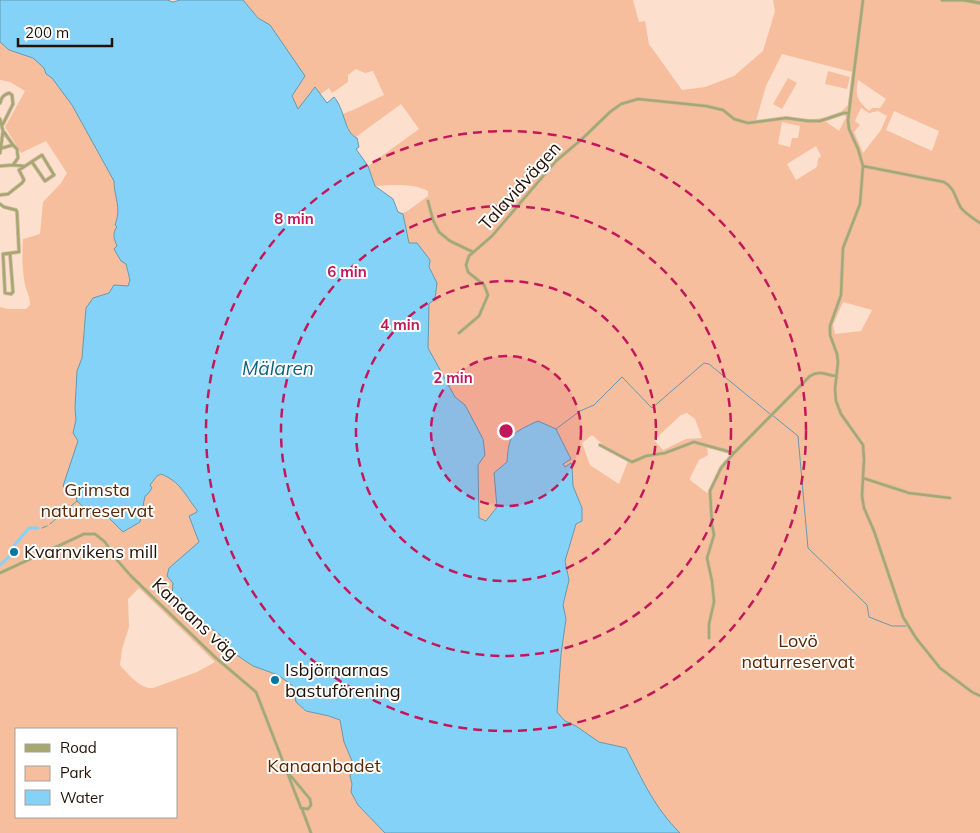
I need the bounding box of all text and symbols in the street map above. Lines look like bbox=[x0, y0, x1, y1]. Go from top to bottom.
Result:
scale bar bbox=[18, 15, 111, 47]
text: 200 m bbox=[25, 23, 69, 42]
street label: Talavidvägen bbox=[474, 137, 565, 235]
text: 8 min bbox=[274, 209, 314, 228]
text: 6 min bbox=[327, 262, 367, 281]
text: 4 min bbox=[380, 315, 420, 334]
water label: Mälaren bbox=[242, 356, 314, 380]
text: 2 min bbox=[433, 368, 473, 387]
centre of rings bbox=[497, 422, 515, 440]
park label: Grimsta naturreservat bbox=[40, 478, 154, 522]
place label: Kvarnvikens mill bbox=[24, 540, 158, 563]
marker: Kvarnvikens mill bbox=[8, 546, 20, 558]
street label: Kanaans väg bbox=[147, 573, 243, 664]
park label: Lovö naturreservat bbox=[741, 629, 855, 673]
place label: Isbjörnarnas bastuförening bbox=[285, 658, 401, 702]
marker: Isbjörnarnas bastuförening bbox=[269, 674, 281, 686]
legend bbox=[15, 728, 178, 818]
text: Road bbox=[60, 738, 97, 757]
park label: Kanaanbadet bbox=[267, 754, 381, 777]
text: Park bbox=[60, 763, 92, 782]
text: Water bbox=[60, 788, 104, 807]

